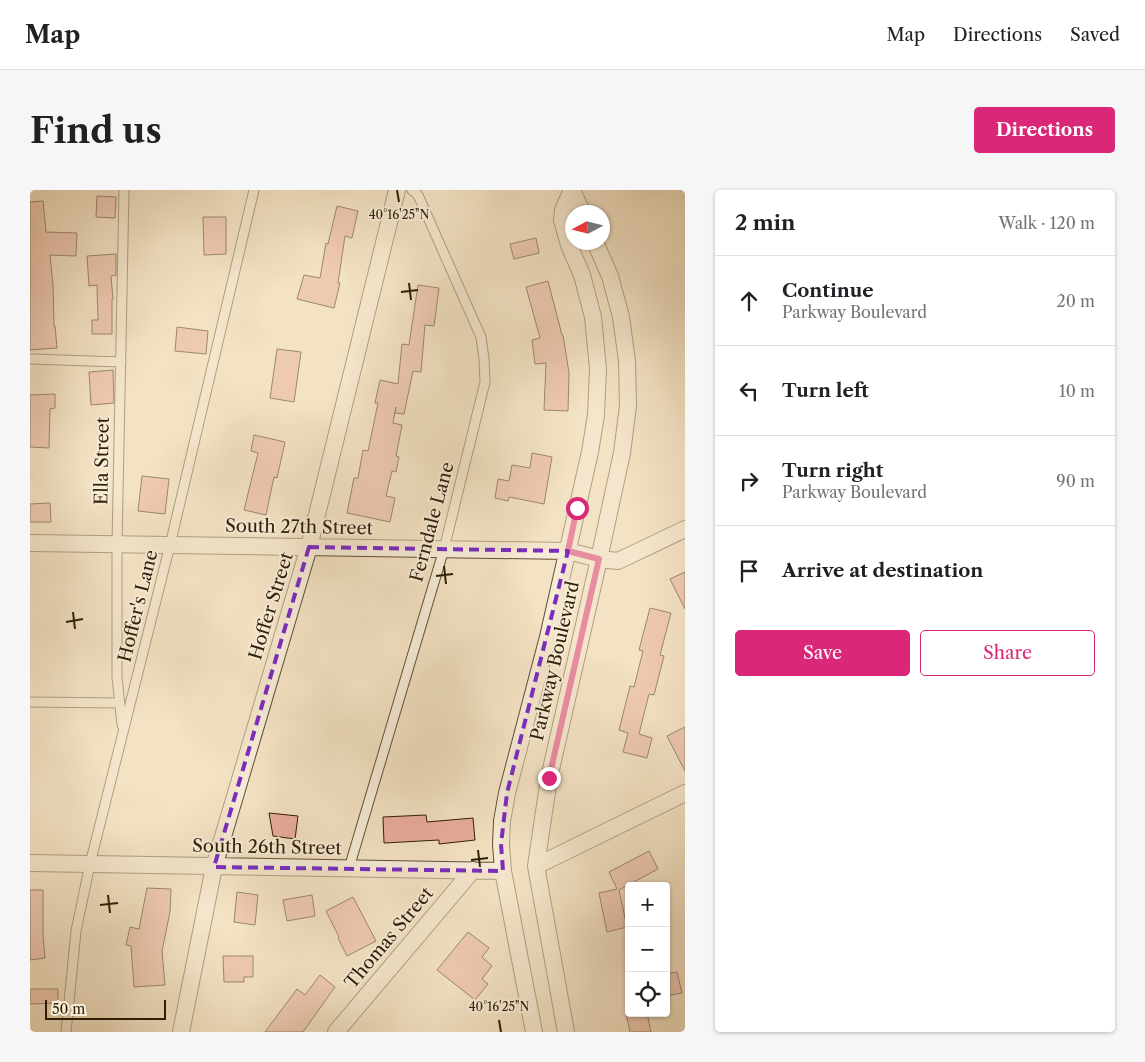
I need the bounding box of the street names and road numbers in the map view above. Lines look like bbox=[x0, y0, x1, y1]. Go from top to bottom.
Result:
street label: Ella Street bbox=[90, 416, 114, 505]
street label: Ferndale Lane bbox=[405, 460, 459, 584]
street label: South 27th Street bbox=[225, 515, 374, 539]
street label: Hoffer's Lane bbox=[113, 548, 163, 664]
street label: Hoffer Street bbox=[244, 549, 298, 662]
street label: Parkway Boulevard bbox=[526, 579, 584, 743]
street label: South 26th Street bbox=[192, 835, 343, 859]
street label: Thomas Street bbox=[340, 882, 438, 993]

